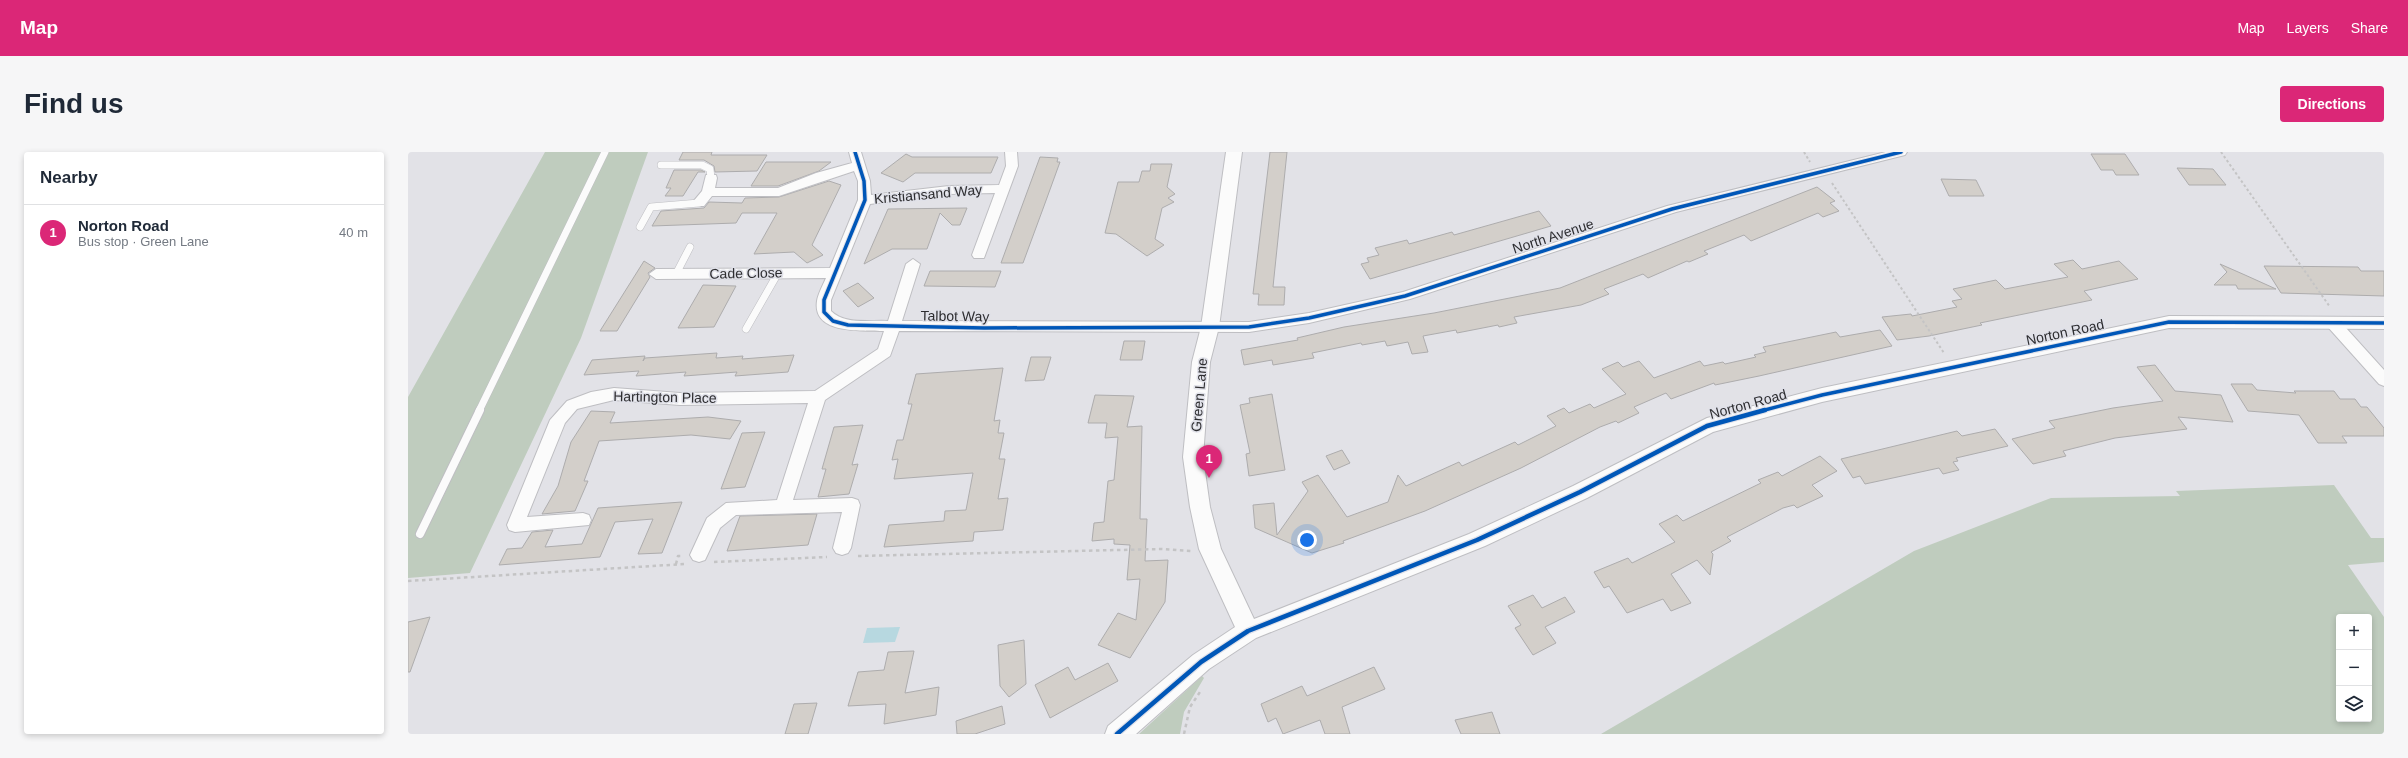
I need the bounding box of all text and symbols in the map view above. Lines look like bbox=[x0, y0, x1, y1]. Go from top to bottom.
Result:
text: Map bbox=[20, 17, 58, 38]
text: Map bbox=[2237, 20, 2265, 36]
text: Layers bbox=[2287, 20, 2329, 36]
text: Share bbox=[2351, 20, 2388, 36]
button: Directions bbox=[2280, 86, 2384, 122]
text: Find us bbox=[24, 88, 124, 119]
text: Nearby bbox=[40, 168, 98, 187]
street label: Kristiansand Way bbox=[873, 181, 983, 207]
street label: North Avenue bbox=[1510, 215, 1596, 257]
text: Norton Road bbox=[78, 217, 169, 234]
text: 1 bbox=[49, 225, 57, 240]
text: 40 m bbox=[339, 225, 368, 240]
text: Bus stop · Green Lane bbox=[78, 234, 209, 249]
street label: Cade Close bbox=[709, 264, 783, 282]
street label: Talbot Way bbox=[920, 307, 990, 325]
street label: Norton Road bbox=[2025, 316, 2105, 348]
street label: Green Lane bbox=[1188, 357, 1210, 433]
street label: Norton Road bbox=[1708, 386, 1788, 422]
street label: Hartington Place bbox=[613, 388, 717, 406]
pin: 1 bbox=[1196, 445, 1222, 478]
your location bbox=[1297, 530, 1317, 550]
map controls bbox=[2336, 614, 2372, 722]
button: + bbox=[2336, 614, 2372, 650]
button: − bbox=[2336, 650, 2372, 686]
button: layers bbox=[2336, 686, 2372, 722]

